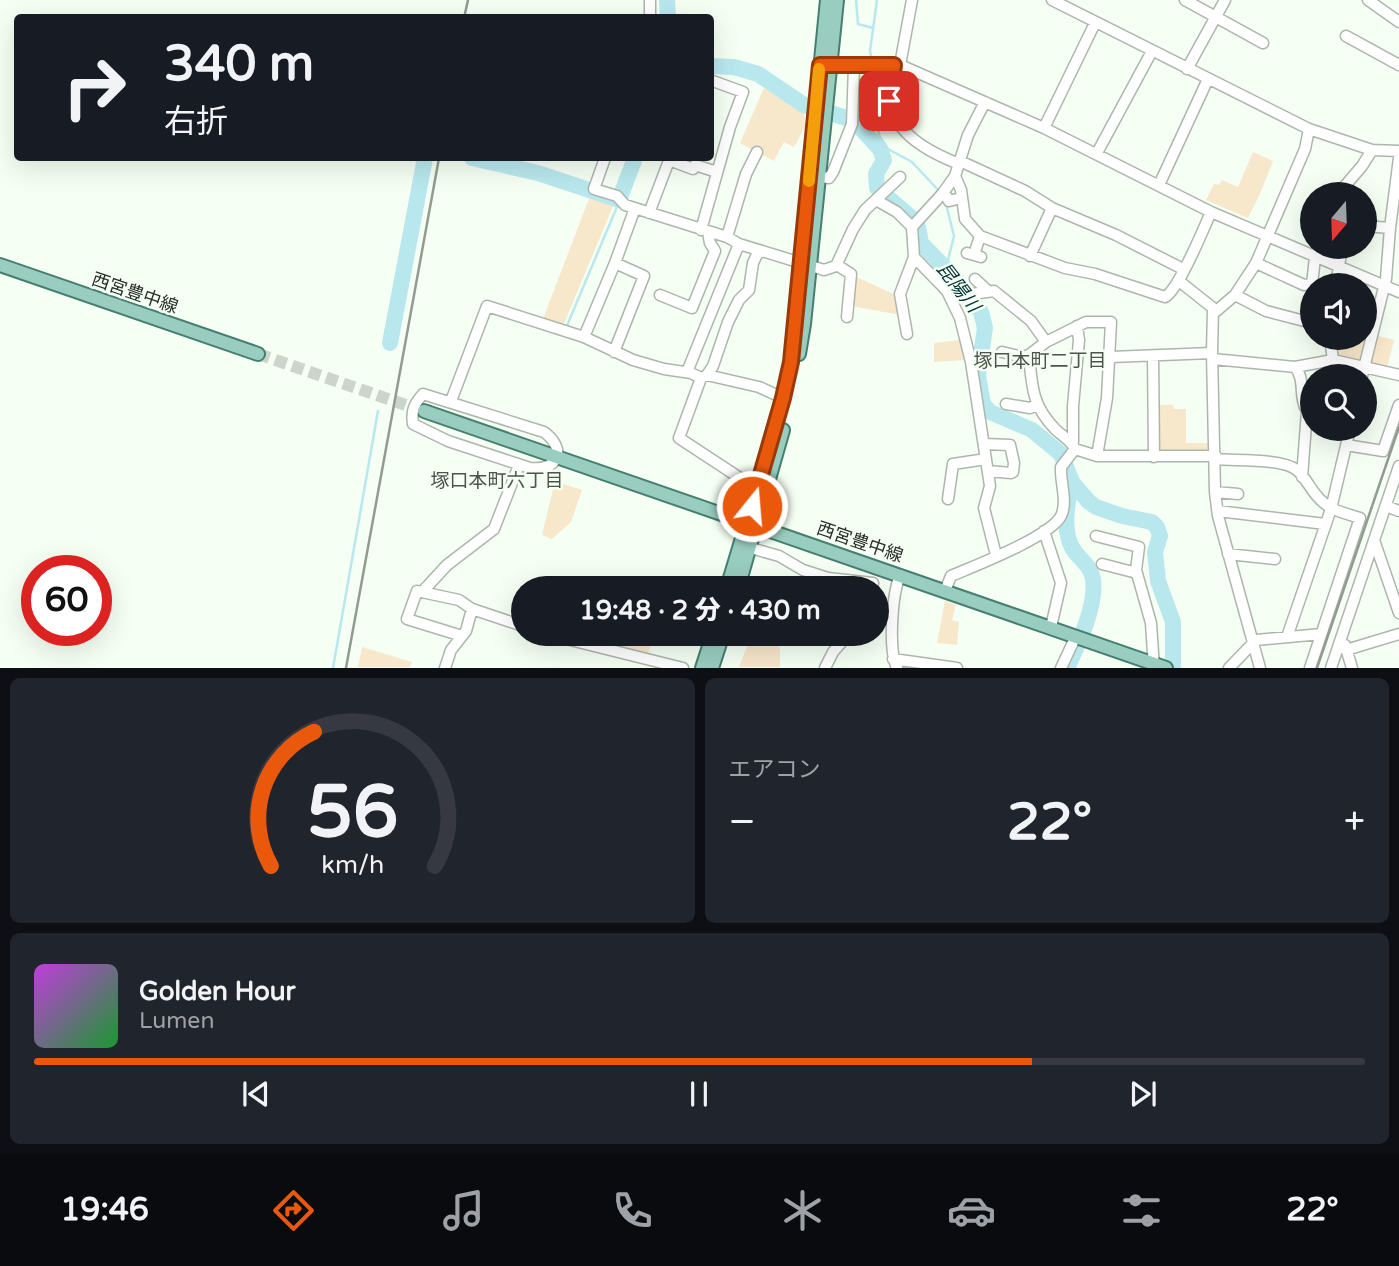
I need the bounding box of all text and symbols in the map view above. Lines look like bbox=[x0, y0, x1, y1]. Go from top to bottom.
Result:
text: 340 m bbox=[164, 35, 314, 94]
icon: right bbox=[49, 42, 140, 133]
pin bbox=[859, 71, 919, 131]
icon: arrive bbox=[870, 82, 908, 120]
text: 右折 bbox=[164, 103, 228, 141]
north arrow bbox=[1300, 182, 1377, 259]
map controls bbox=[1300, 182, 1377, 441]
water label: 昆陽川 bbox=[932, 258, 986, 318]
street label: 西宮豊中線 bbox=[89, 268, 181, 318]
button: sound bbox=[1300, 273, 1377, 350]
district label: 塚口本町二丁目 bbox=[973, 350, 1107, 372]
button: search bbox=[1300, 364, 1377, 441]
position arrow bbox=[715, 469, 789, 543]
district label: 塚口本町六丁目 bbox=[430, 470, 564, 492]
street label: 西宮豊中線 bbox=[814, 517, 906, 567]
speed limit sign: 60 bbox=[21, 555, 112, 646]
text: 19:48 · 2 分 · 430 m bbox=[579, 595, 821, 626]
text: エアコン bbox=[729, 756, 821, 784]
text: 56 bbox=[307, 770, 398, 858]
text: 22° bbox=[1007, 791, 1092, 854]
text: − bbox=[729, 799, 756, 845]
text: + bbox=[1344, 799, 1365, 845]
text: km/h bbox=[321, 850, 384, 880]
text: Golden Hour bbox=[139, 976, 296, 1007]
text: Lumen bbox=[139, 1007, 214, 1035]
icon: previous bbox=[237, 1075, 275, 1113]
icon: pause bbox=[680, 1075, 718, 1113]
icon: next bbox=[1124, 1075, 1162, 1113]
icon: directions bbox=[269, 1186, 318, 1235]
icon: music bbox=[439, 1186, 488, 1235]
icon: phone bbox=[608, 1186, 657, 1235]
icon: climate bbox=[778, 1186, 827, 1235]
icon: car bbox=[947, 1186, 996, 1235]
icon: filters bbox=[1117, 1186, 1166, 1235]
text: 19:46 bbox=[60, 1191, 149, 1229]
text: 22° bbox=[1286, 1191, 1339, 1229]

